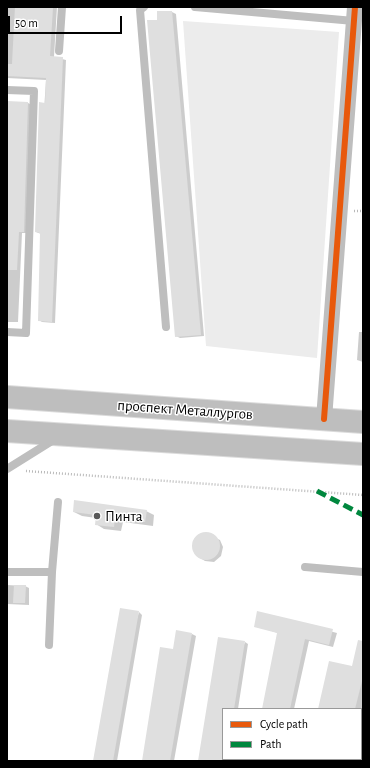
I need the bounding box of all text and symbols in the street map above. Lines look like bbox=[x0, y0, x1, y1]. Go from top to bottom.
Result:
scale bar bbox=[10, 8, 124, 34]
text: 50 m bbox=[15, 17, 38, 29]
street label: проспект Металлургов bbox=[117, 396, 253, 424]
place label: Пинта bbox=[105, 507, 143, 525]
marker: Пинта bbox=[92, 511, 102, 521]
legend bbox=[222, 708, 362, 760]
text: Cycle path bbox=[260, 718, 308, 730]
text: Path bbox=[260, 738, 282, 750]

